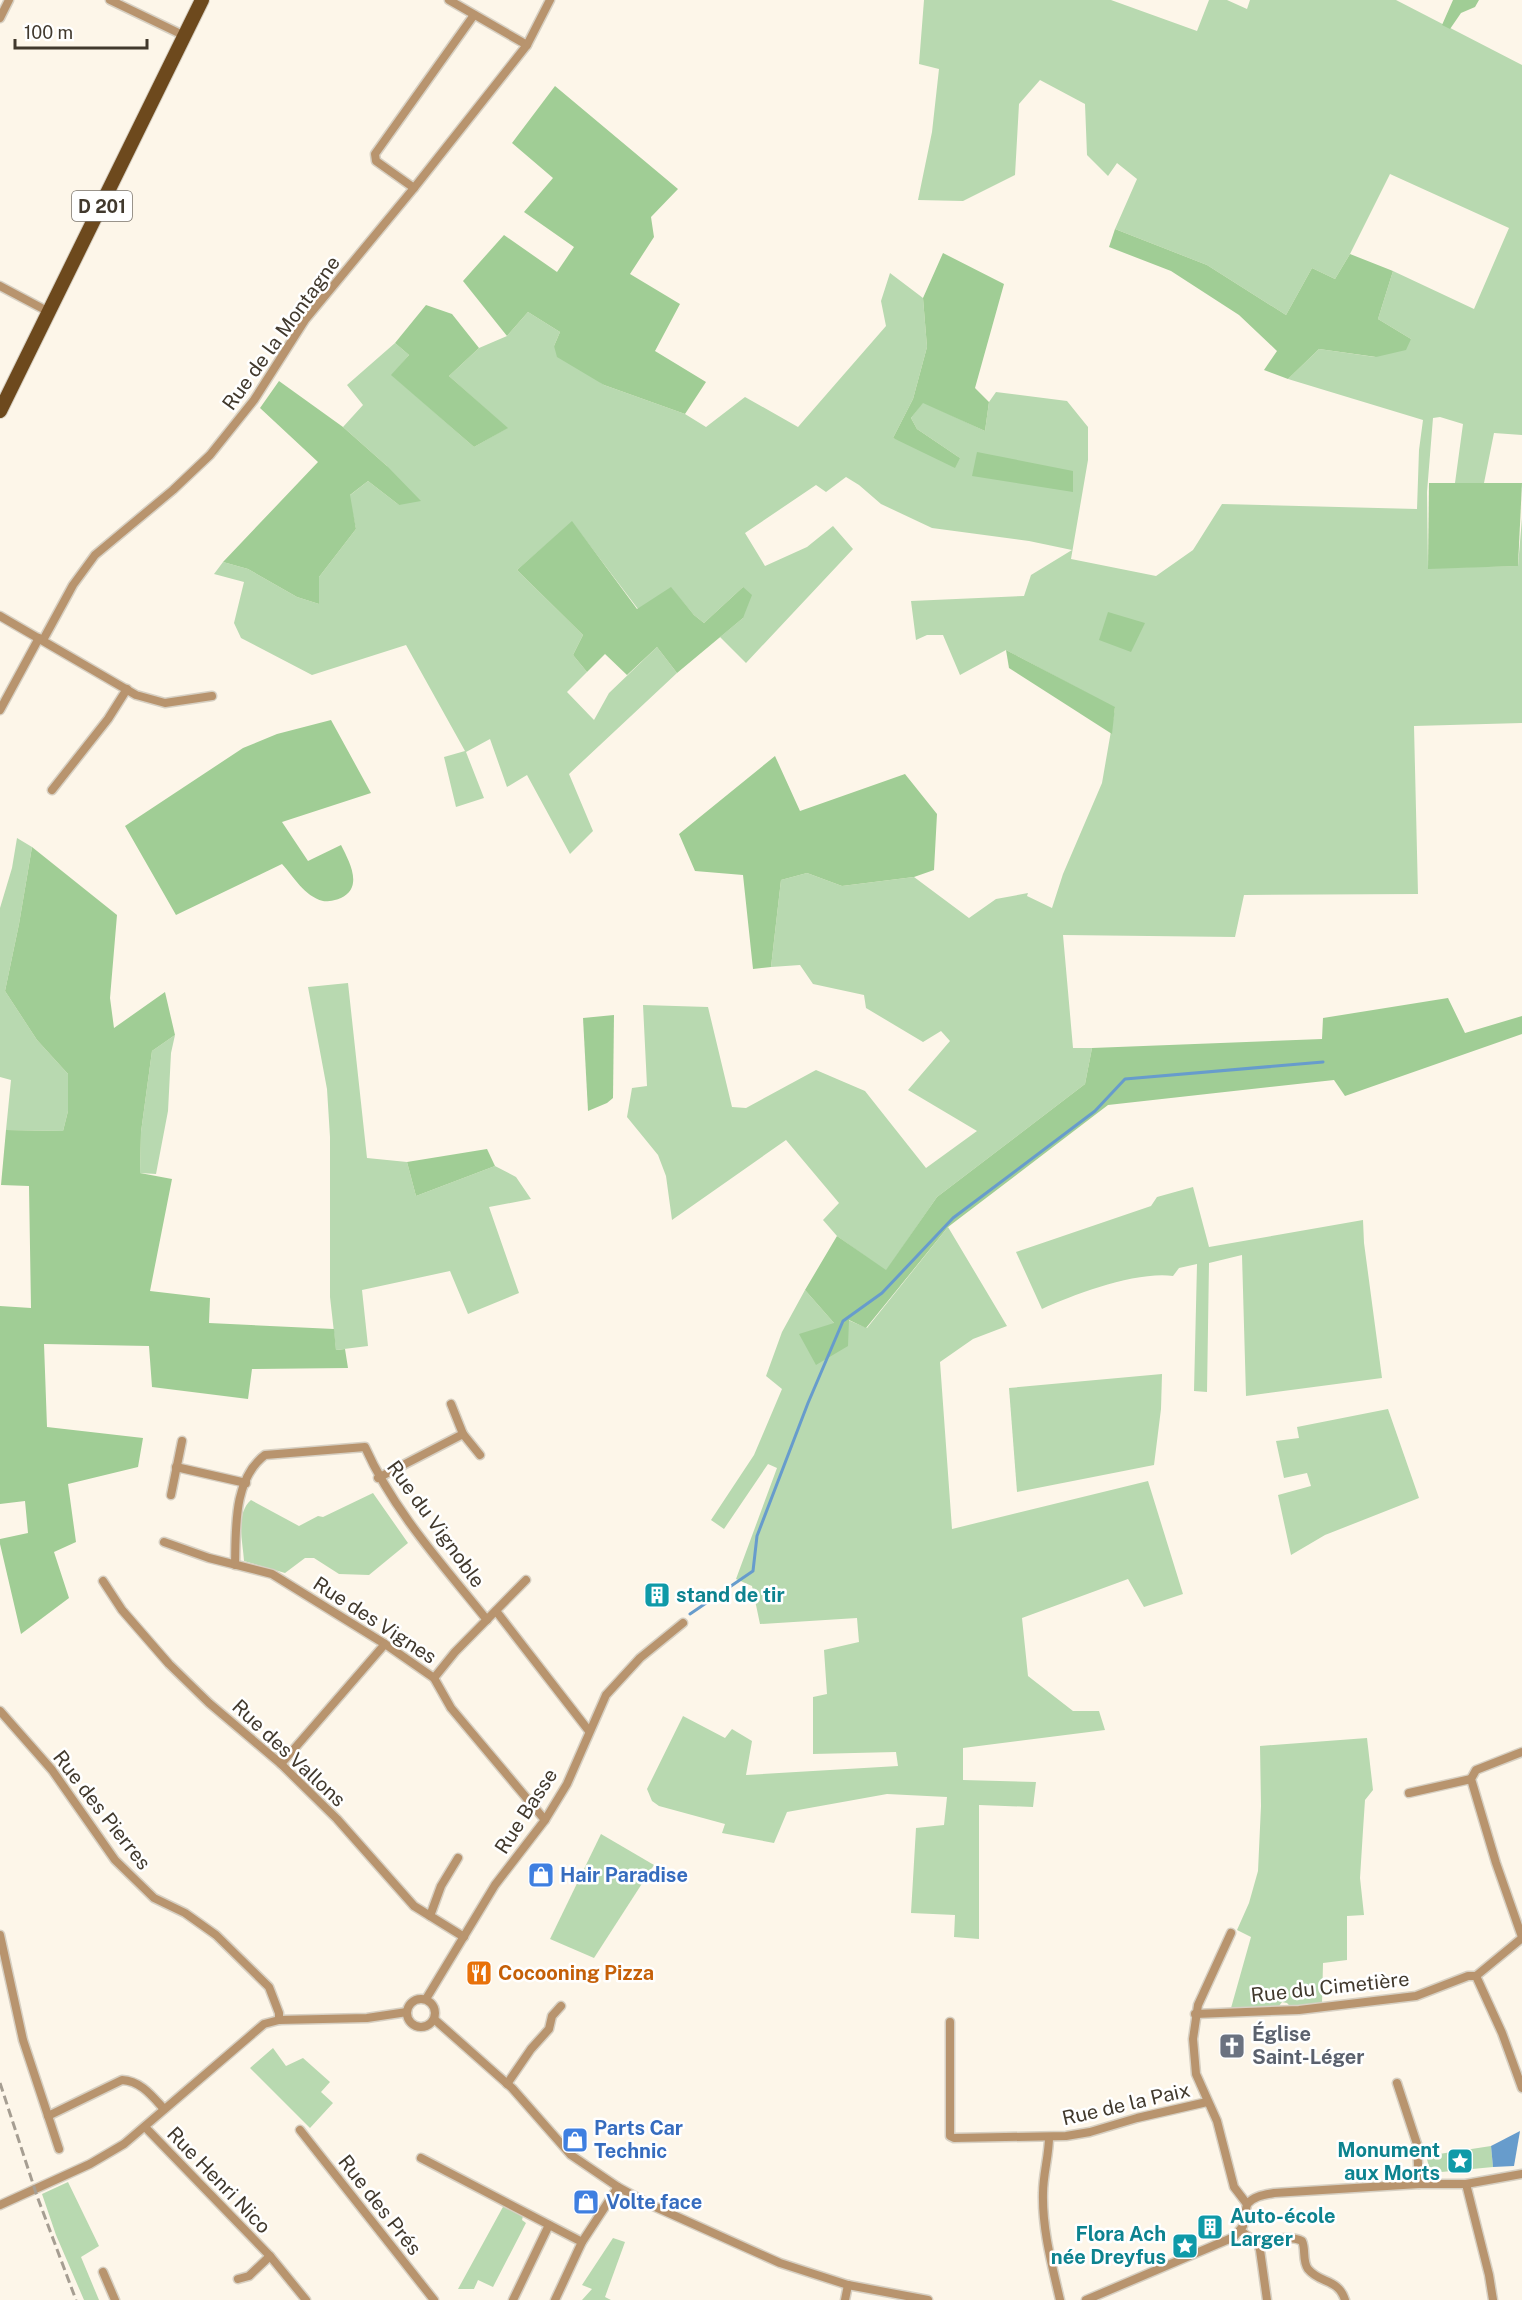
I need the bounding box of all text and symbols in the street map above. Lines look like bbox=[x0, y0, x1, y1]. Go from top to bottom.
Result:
scale bar bbox=[15, 12, 147, 50]
text: 100 m bbox=[24, 22, 73, 43]
road number: D 201 bbox=[72, 191, 132, 221]
street label: Rue de la Montagne bbox=[217, 251, 345, 415]
street label: Rue du Vignoble bbox=[382, 1456, 490, 1592]
street label: Rue des Vignes bbox=[309, 1571, 441, 1669]
building icon: stand de tir bbox=[642, 1580, 672, 1610]
place label: stand de tir bbox=[676, 1583, 785, 1607]
street label: Rue des Vallons bbox=[227, 1694, 351, 1812]
street label: Rue des Pierres bbox=[48, 1746, 156, 1874]
street label: Rue Basse bbox=[490, 1764, 562, 1858]
shop icon: Hair Paradise bbox=[526, 1860, 556, 1890]
place label: Hair Paradise bbox=[560, 1863, 688, 1887]
restaurant icon: Cocooning Pizza bbox=[464, 1958, 494, 1988]
place label: Cocooning Pizza bbox=[498, 1961, 654, 1985]
street label: Rue du Cimetière bbox=[1250, 1967, 1410, 2007]
place label: Église Saint-Léger bbox=[1252, 2021, 1365, 2069]
church icon: Église Saint-Léger bbox=[1217, 2031, 1247, 2061]
street label: Rue de la Paix bbox=[1060, 2078, 1192, 2130]
place label: Parts Car Technic bbox=[594, 2116, 683, 2163]
street label: Rue Henri Nico bbox=[162, 2122, 276, 2238]
shop icon: Parts Car Technic bbox=[560, 2125, 590, 2155]
place label: Monument aux Morts bbox=[1337, 2138, 1440, 2185]
place icon: Monument aux Morts bbox=[1445, 2146, 1475, 2176]
street label: Rue des Prés bbox=[333, 2150, 427, 2260]
shop icon: Volte face bbox=[571, 2187, 601, 2217]
place label: Volte face bbox=[606, 2190, 702, 2214]
place label: Auto-école Larger bbox=[1230, 2204, 1335, 2251]
building icon: Auto-école Larger bbox=[1195, 2212, 1225, 2242]
place label: Flora Ach née Dreyfus bbox=[1051, 2222, 1166, 2269]
place icon: Flora Ach née Dreyfus bbox=[1170, 2231, 1200, 2261]

